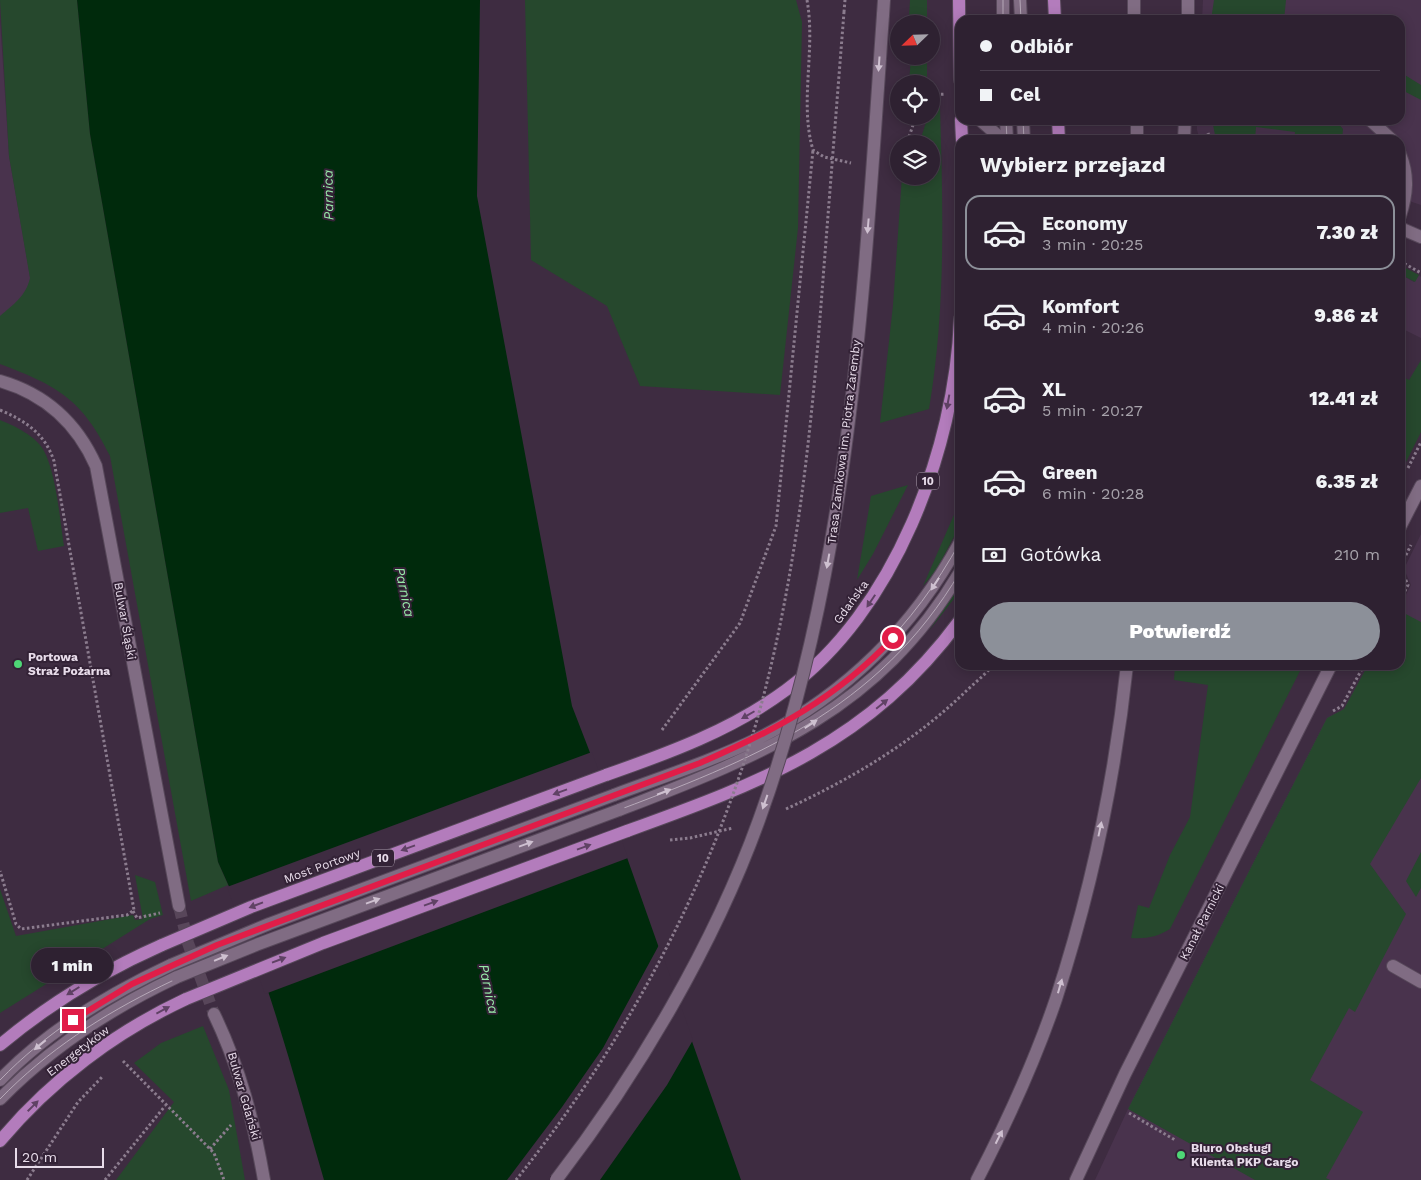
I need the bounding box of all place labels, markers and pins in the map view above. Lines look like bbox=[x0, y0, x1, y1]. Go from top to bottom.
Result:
place label: Portowa Straż Pożarna bbox=[28, 650, 110, 678]
marker: Portowa Straż Pożarna bbox=[12, 658, 24, 670]
place label: Biuro Obsługi Klienta PKP Cargo bbox=[1191, 1141, 1298, 1169]
marker: Biuro Obsługi Klienta PKP Cargo bbox=[1175, 1149, 1187, 1161]

